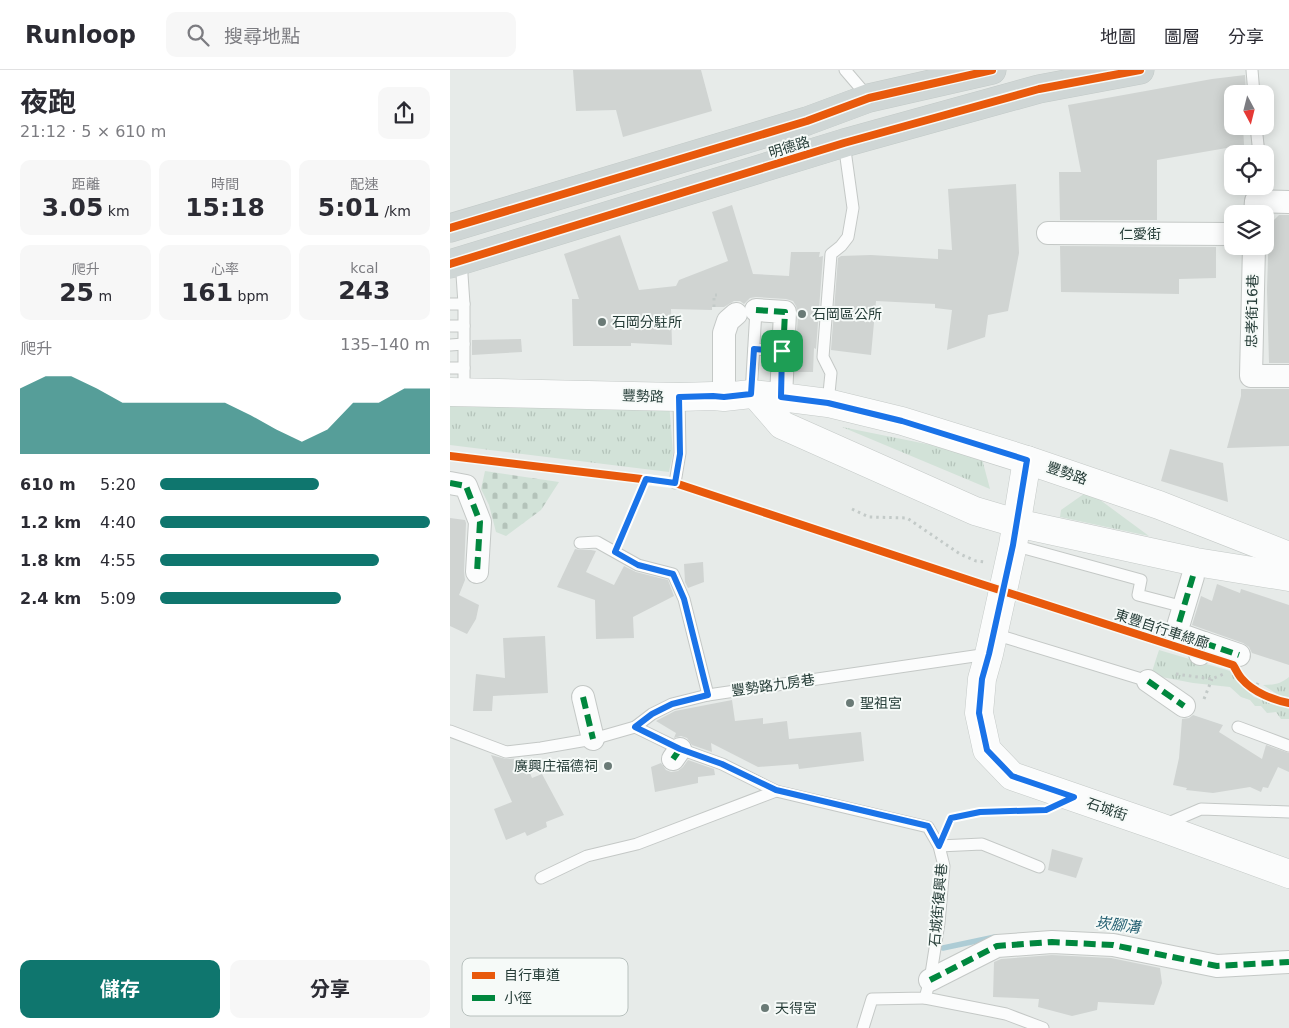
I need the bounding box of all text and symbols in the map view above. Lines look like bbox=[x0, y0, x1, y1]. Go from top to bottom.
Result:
search box bbox=[166, 12, 516, 57]
text: Runloop bbox=[25, 21, 136, 49]
icon: search bbox=[184, 21, 212, 49]
text: 搜尋地點 bbox=[224, 25, 300, 47]
text: 地圖 bbox=[1100, 26, 1136, 47]
text: 圖層 bbox=[1164, 26, 1200, 47]
text: 分享 bbox=[1228, 26, 1264, 47]
north arrow bbox=[1224, 85, 1274, 135]
map controls bbox=[1224, 85, 1274, 255]
text: 夜跑 bbox=[20, 86, 76, 119]
button: share bbox=[378, 87, 430, 139]
text: 21:12 · 5 × 610 m bbox=[20, 122, 166, 141]
street label: 明德路 bbox=[767, 133, 811, 161]
button: locate bbox=[1224, 145, 1274, 195]
text: 距離 bbox=[72, 176, 100, 192]
text: 時間 bbox=[211, 176, 239, 192]
text: 配速 bbox=[350, 176, 378, 192]
text: 3.05 bbox=[42, 193, 103, 222]
text: 15:18 bbox=[185, 193, 265, 222]
text: 5:01 bbox=[318, 193, 380, 222]
text: km bbox=[103, 203, 130, 219]
text: /km bbox=[380, 203, 411, 219]
button: layers bbox=[1224, 205, 1274, 255]
street label: 仁愛街 bbox=[1119, 226, 1161, 242]
text: kcal bbox=[350, 260, 378, 276]
text: 爬升 bbox=[72, 261, 100, 277]
text: 心率 bbox=[211, 261, 239, 277]
street label: 忠孝街16巷 bbox=[1243, 274, 1261, 348]
text: 243 bbox=[338, 276, 390, 305]
text: 25 bbox=[59, 278, 94, 307]
text: 161 bbox=[181, 278, 233, 307]
text: m bbox=[94, 288, 112, 304]
text: bpm bbox=[233, 288, 269, 304]
place label: 石岡區公所 bbox=[812, 306, 882, 322]
marker: 石岡區公所 bbox=[796, 308, 808, 320]
place label: 石岡分駐所 bbox=[612, 314, 682, 330]
marker: 石岡分駐所 bbox=[596, 316, 608, 328]
pin bbox=[761, 330, 803, 372]
text: 135–140 m bbox=[340, 335, 430, 354]
icon: arrive bbox=[768, 337, 796, 365]
text: 爬升 bbox=[20, 339, 52, 358]
street label: 豐勢路 bbox=[622, 387, 664, 405]
street label: 豐勢路 bbox=[1045, 459, 1089, 487]
text: 610 m bbox=[20, 475, 76, 494]
text: 5:20 bbox=[100, 475, 136, 494]
text: 1.2 km bbox=[20, 513, 81, 532]
text: 4:40 bbox=[100, 513, 136, 532]
text: 1.8 km bbox=[20, 551, 81, 570]
text: 4:55 bbox=[100, 551, 136, 570]
text: 2.4 km bbox=[20, 589, 81, 608]
text: 5:09 bbox=[100, 589, 136, 608]
street label: 東豐自行車綠廊 bbox=[1113, 606, 1211, 652]
street label: 豐勢路九房巷 bbox=[730, 671, 816, 699]
place label: 聖祖宮 bbox=[860, 695, 902, 711]
marker: 聖祖宮 bbox=[844, 697, 856, 709]
place label: 廣興庄福德祠 bbox=[514, 758, 598, 774]
marker: 廣興庄福德祠 bbox=[602, 760, 614, 772]
street label: 石城街 bbox=[1085, 795, 1129, 823]
street label: 石城街復興巷 bbox=[926, 862, 950, 948]
water label: 崁腳溝 bbox=[1095, 913, 1143, 937]
legend bbox=[462, 958, 628, 1016]
button: 儲存 bbox=[20, 960, 220, 1018]
button: 分享 bbox=[230, 960, 430, 1018]
text: 自行車道 bbox=[504, 967, 560, 983]
text: 小徑 bbox=[504, 990, 532, 1006]
place label: 天得宮 bbox=[775, 1000, 817, 1016]
marker: 天得宮 bbox=[759, 1002, 771, 1014]

